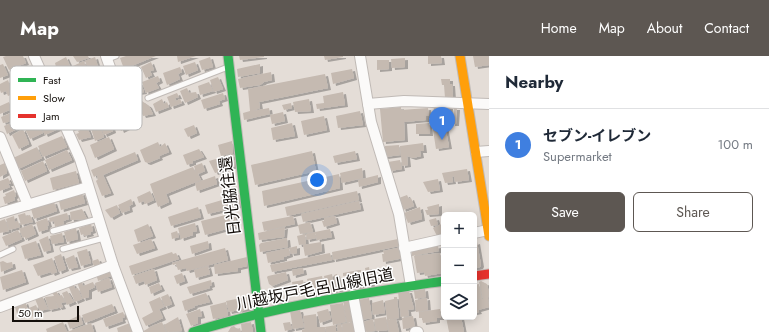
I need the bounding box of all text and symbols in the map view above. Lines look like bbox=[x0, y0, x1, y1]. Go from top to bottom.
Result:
text: Map bbox=[20, 15, 59, 42]
text: Home bbox=[541, 18, 577, 38]
text: Map bbox=[599, 18, 625, 38]
text: About bbox=[647, 18, 682, 38]
text: Contact bbox=[704, 18, 749, 38]
legend bbox=[10, 66, 142, 130]
text: Nearby bbox=[505, 70, 563, 94]
text: Fast bbox=[43, 72, 61, 88]
text: Slow bbox=[43, 90, 65, 106]
pin: 1 bbox=[429, 107, 455, 140]
text: Jam bbox=[41, 108, 60, 124]
text: セブン-イレブン bbox=[543, 125, 651, 147]
text: 1 bbox=[515, 135, 521, 154]
text: 100 m bbox=[718, 135, 753, 154]
text: Supermarket bbox=[543, 147, 612, 166]
street label: 日光脇往還 bbox=[214, 155, 246, 237]
your location bbox=[307, 170, 327, 190]
button: Save bbox=[505, 192, 625, 232]
button: Share bbox=[633, 192, 753, 232]
map controls bbox=[441, 212, 477, 320]
button: + bbox=[441, 212, 477, 248]
button: − bbox=[441, 248, 477, 284]
street label: 川越坂戸毛呂山線旧道 bbox=[234, 262, 396, 316]
button: layers bbox=[441, 284, 477, 320]
scale bar bbox=[12, 304, 79, 323]
text: 50 m bbox=[18, 305, 43, 321]

